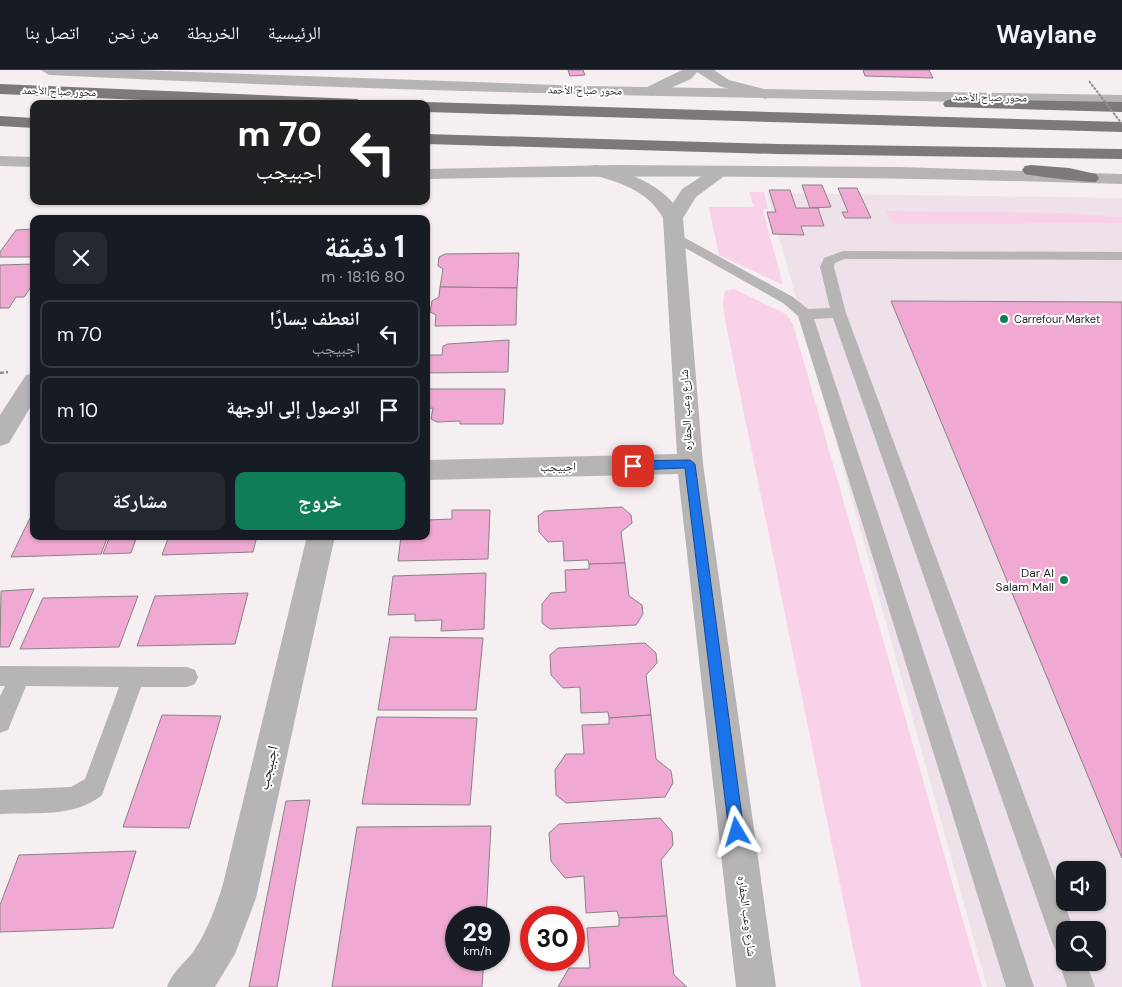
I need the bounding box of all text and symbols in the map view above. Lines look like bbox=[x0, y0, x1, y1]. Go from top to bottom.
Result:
text: Waylane bbox=[996, 19, 1097, 50]
text: اتصل بنا bbox=[25, 21, 80, 45]
text: من نحن bbox=[108, 21, 159, 45]
text: الخريطة bbox=[187, 21, 240, 45]
text: الرئيسية bbox=[268, 21, 321, 45]
street label: محور صباح الأحمد bbox=[548, 82, 622, 98]
street label: محور صباح الأحمد bbox=[22, 83, 96, 99]
street label: محور صباح الأحمد bbox=[953, 89, 1027, 105]
text: 70 m bbox=[238, 111, 322, 157]
icon: left bbox=[340, 120, 405, 185]
text: اجبيجب bbox=[256, 157, 322, 186]
text: 1 دقيقة bbox=[324, 227, 405, 266]
button: close bbox=[55, 232, 107, 284]
text: 80 m · 18:16 bbox=[321, 266, 405, 287]
text: انعطف يسارًا bbox=[269, 306, 360, 331]
place label: Carrefour Market bbox=[1014, 312, 1100, 326]
marker: Carrefour Market bbox=[998, 313, 1010, 325]
icon: left bbox=[375, 320, 403, 348]
text: 70 m bbox=[57, 322, 102, 347]
text: اجبيجب bbox=[312, 338, 360, 359]
street label: شارع وعب الجفاره bbox=[676, 369, 696, 451]
text: الوصول إلى الوجهة bbox=[226, 395, 360, 420]
icon: arrive bbox=[375, 396, 403, 424]
text: 10 m bbox=[57, 398, 98, 423]
pin bbox=[612, 445, 654, 487]
icon: arrive bbox=[619, 452, 647, 480]
street label: اجبيجب bbox=[540, 459, 576, 475]
button: مشاركة bbox=[55, 472, 225, 530]
button: خروج bbox=[235, 472, 405, 530]
place label: Dar Al Salam Mall bbox=[995, 565, 1054, 595]
marker: Dar Al Salam Mall bbox=[1058, 574, 1070, 586]
street label: اجبيجب bbox=[253, 744, 283, 792]
position arrow bbox=[710, 805, 762, 857]
map controls bbox=[1056, 861, 1106, 971]
button: sound bbox=[1056, 861, 1106, 911]
street label: شارع وعب الجفاره bbox=[734, 875, 760, 957]
speed limit sign: 30 bbox=[520, 906, 585, 971]
text: 29 bbox=[462, 916, 493, 949]
button: search bbox=[1056, 921, 1106, 971]
text: km/h bbox=[463, 943, 492, 959]

